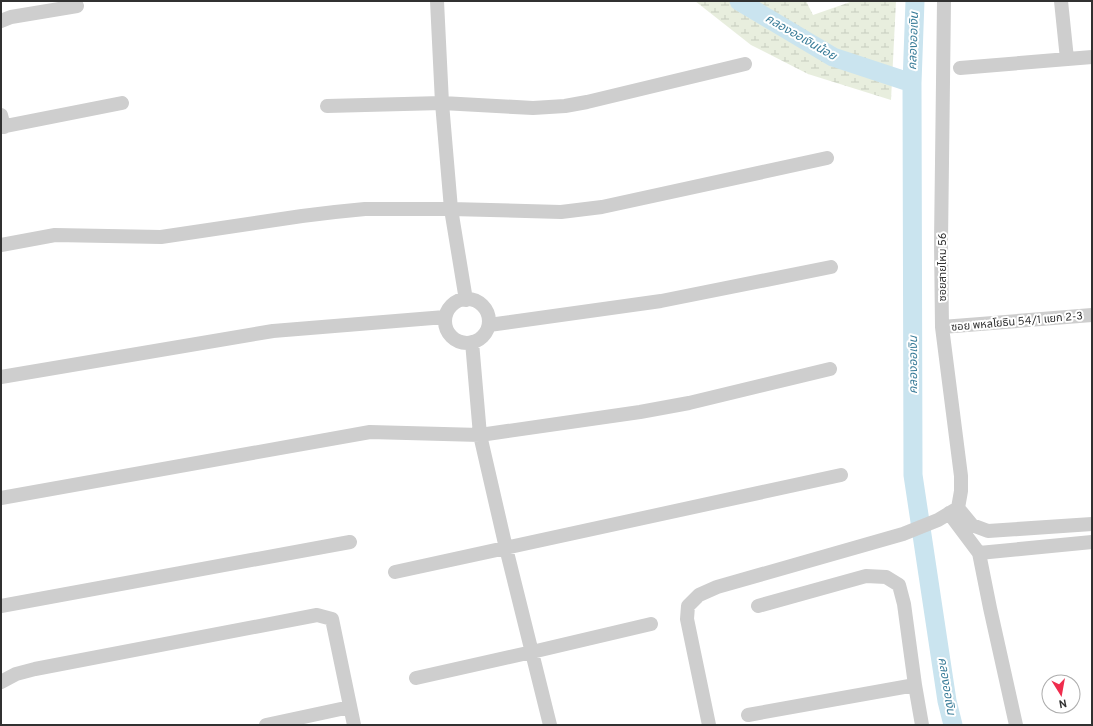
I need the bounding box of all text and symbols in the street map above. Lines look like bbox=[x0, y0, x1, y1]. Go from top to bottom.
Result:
water label: คลองออเงินน้อย bbox=[762, 11, 840, 65]
water label: คลองออเงิน bbox=[905, 11, 923, 70]
street label: ซอยสายไหม 56 bbox=[936, 233, 950, 301]
street label: ซอย พหลโยธิน 54/1 แยก 2-3 bbox=[951, 309, 1084, 335]
water label: คลองออเงิน bbox=[906, 335, 922, 394]
water label: คลองออเงิน bbox=[934, 656, 959, 717]
north arrow bbox=[1041, 674, 1081, 714]
text: N bbox=[1058, 695, 1068, 710]

